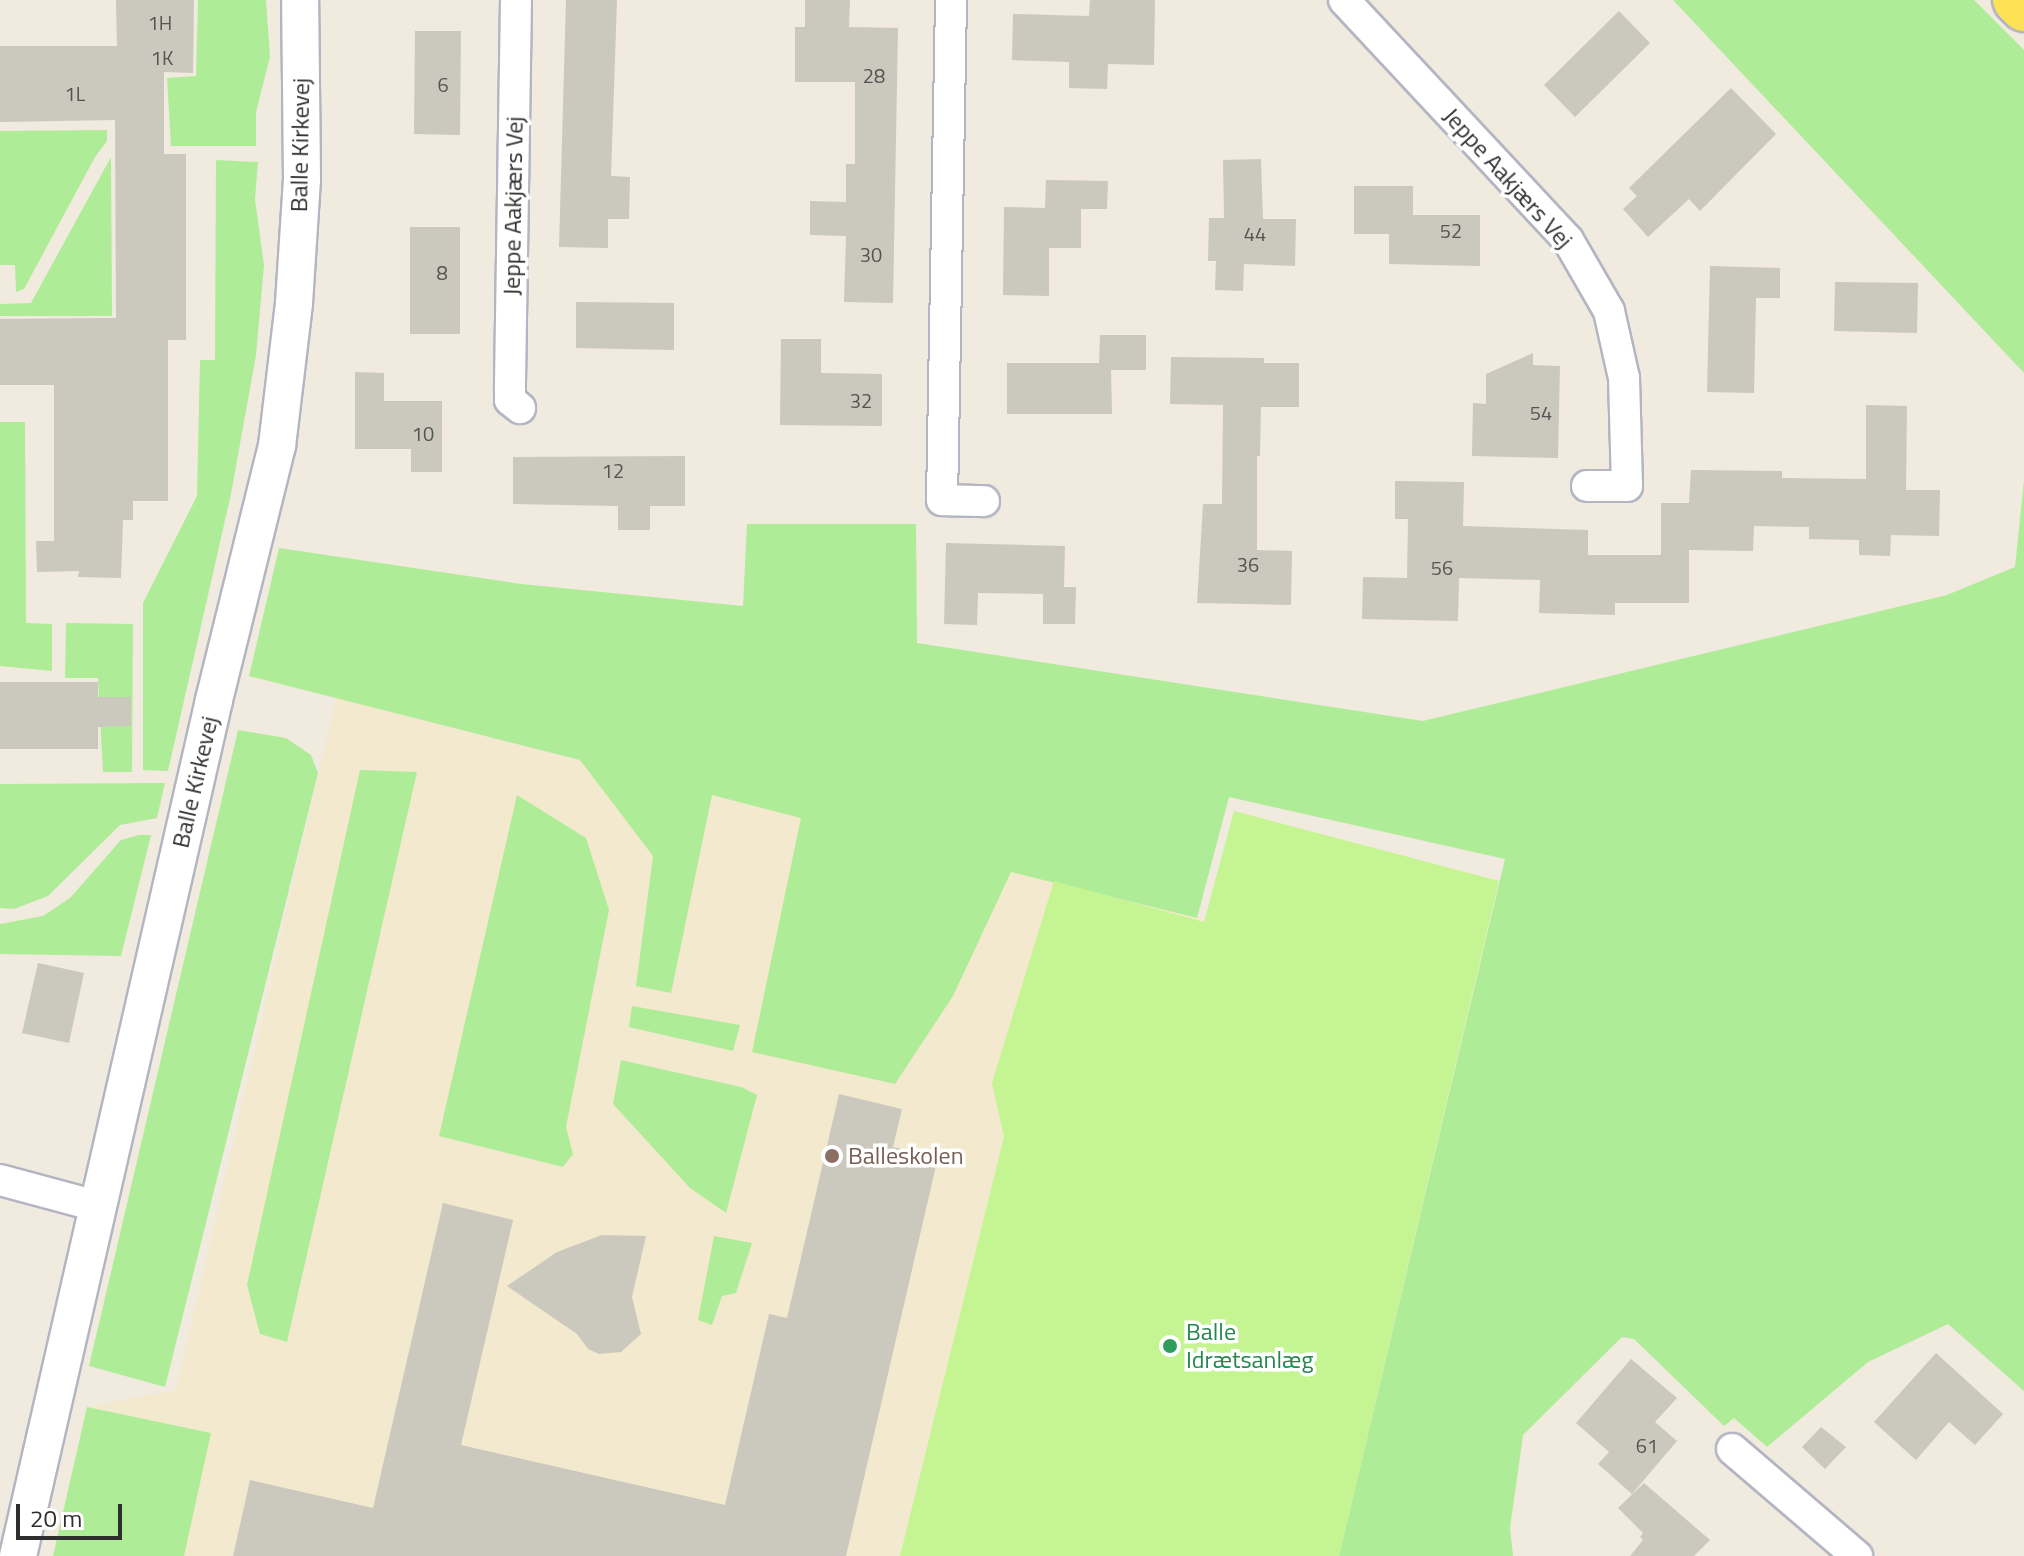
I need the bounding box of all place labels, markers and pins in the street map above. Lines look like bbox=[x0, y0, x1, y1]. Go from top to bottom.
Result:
place label: Balleskolen bbox=[848, 1142, 964, 1170]
marker: Balleskolen bbox=[823, 1147, 841, 1165]
place label: Balle Idrætsanlæg bbox=[1186, 1318, 1314, 1374]
marker: Balle Idrætsanlæg bbox=[1161, 1337, 1179, 1355]

